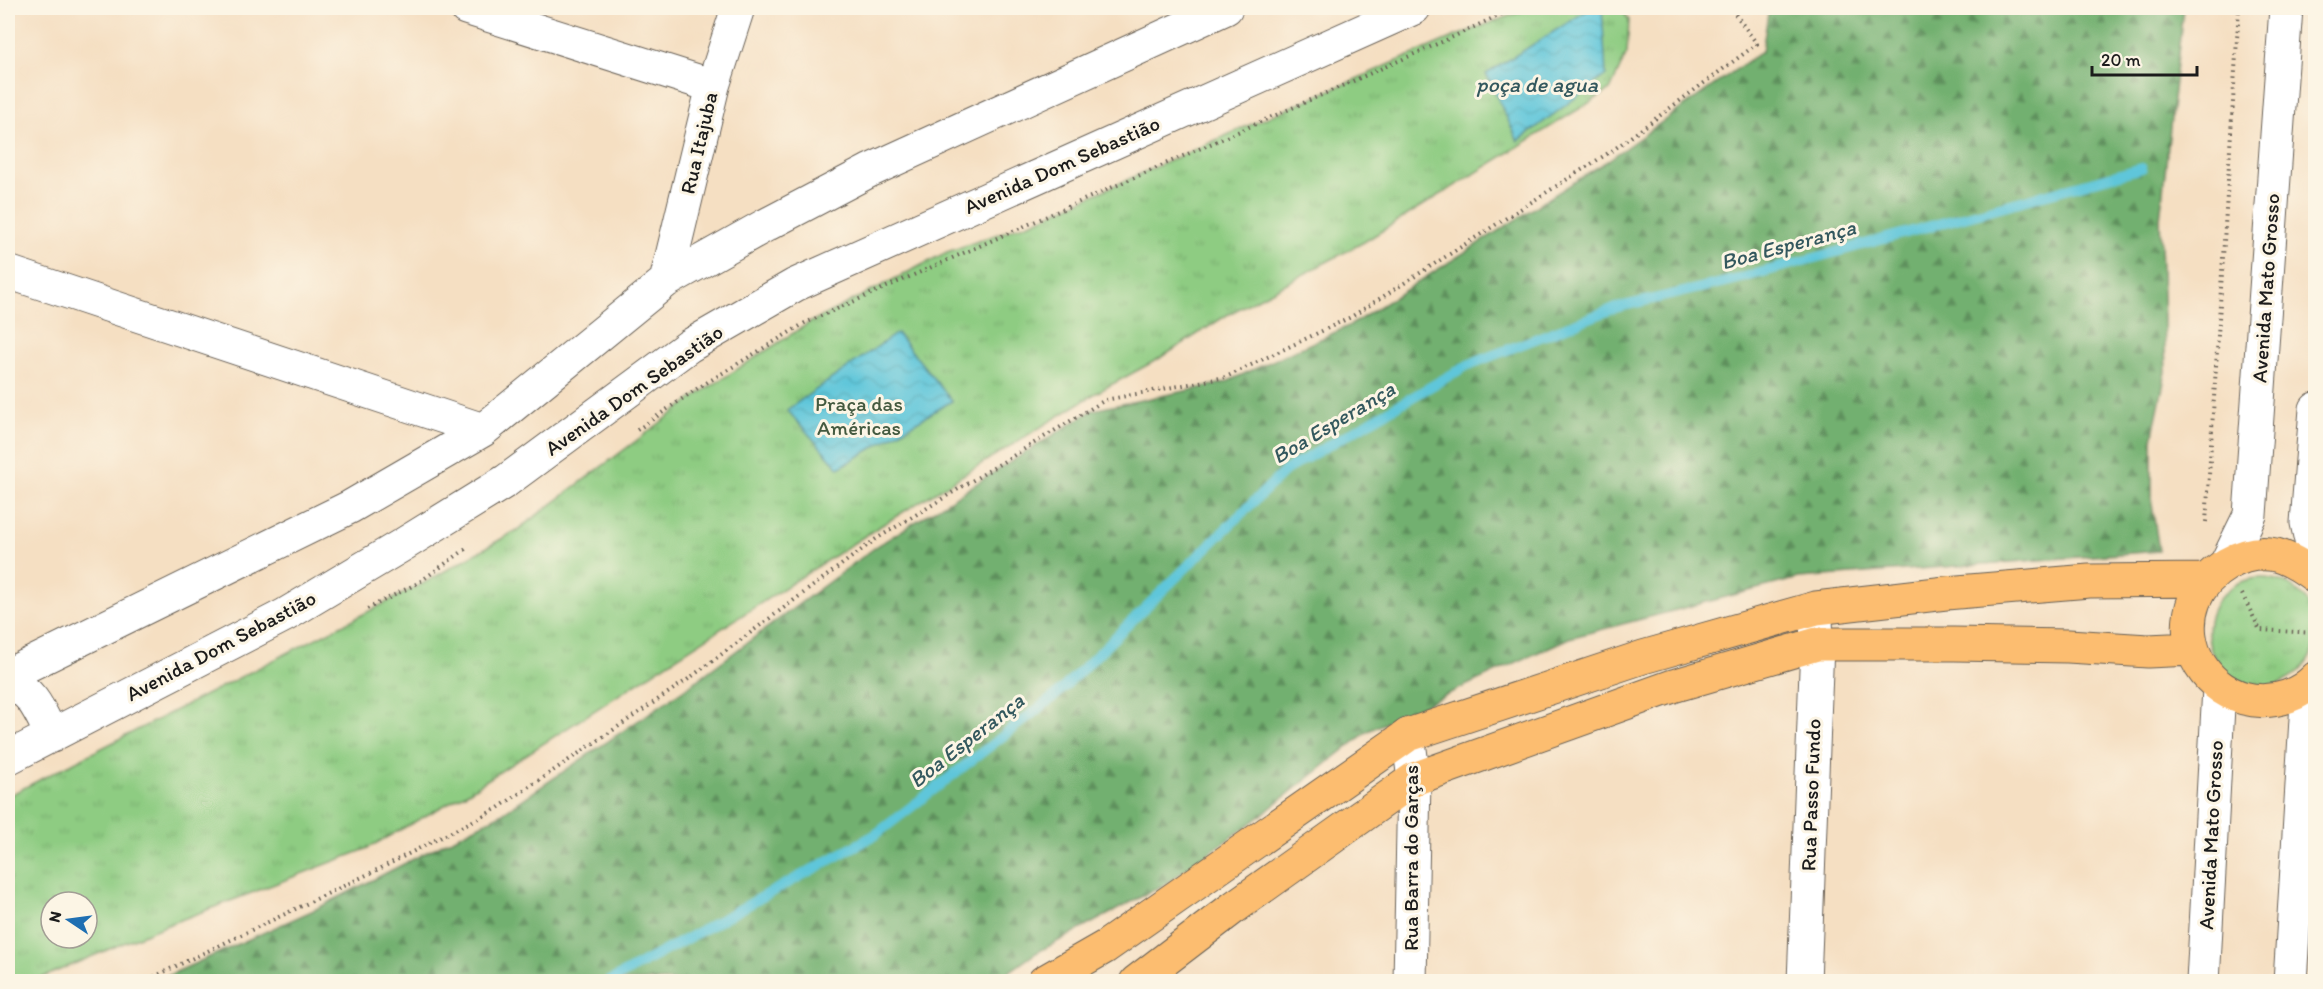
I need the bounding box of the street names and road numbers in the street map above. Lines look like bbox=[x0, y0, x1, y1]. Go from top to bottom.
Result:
street label: Rua Itajuba bbox=[675, 89, 722, 196]
street label: Avenida Dom Sebastião bbox=[960, 110, 1163, 219]
street label: Avenida Mato Grosso bbox=[2246, 192, 2285, 383]
street label: Avenida Dom Sebastião bbox=[540, 319, 728, 460]
street label: Avenida Dom Sebastião bbox=[122, 585, 320, 706]
street label: Rua Passo Fundo bbox=[1795, 718, 1826, 872]
street label: Avenida Mato Grosso bbox=[2193, 740, 2228, 930]
street label: Rua Barra do Garças bbox=[1398, 765, 1423, 951]

